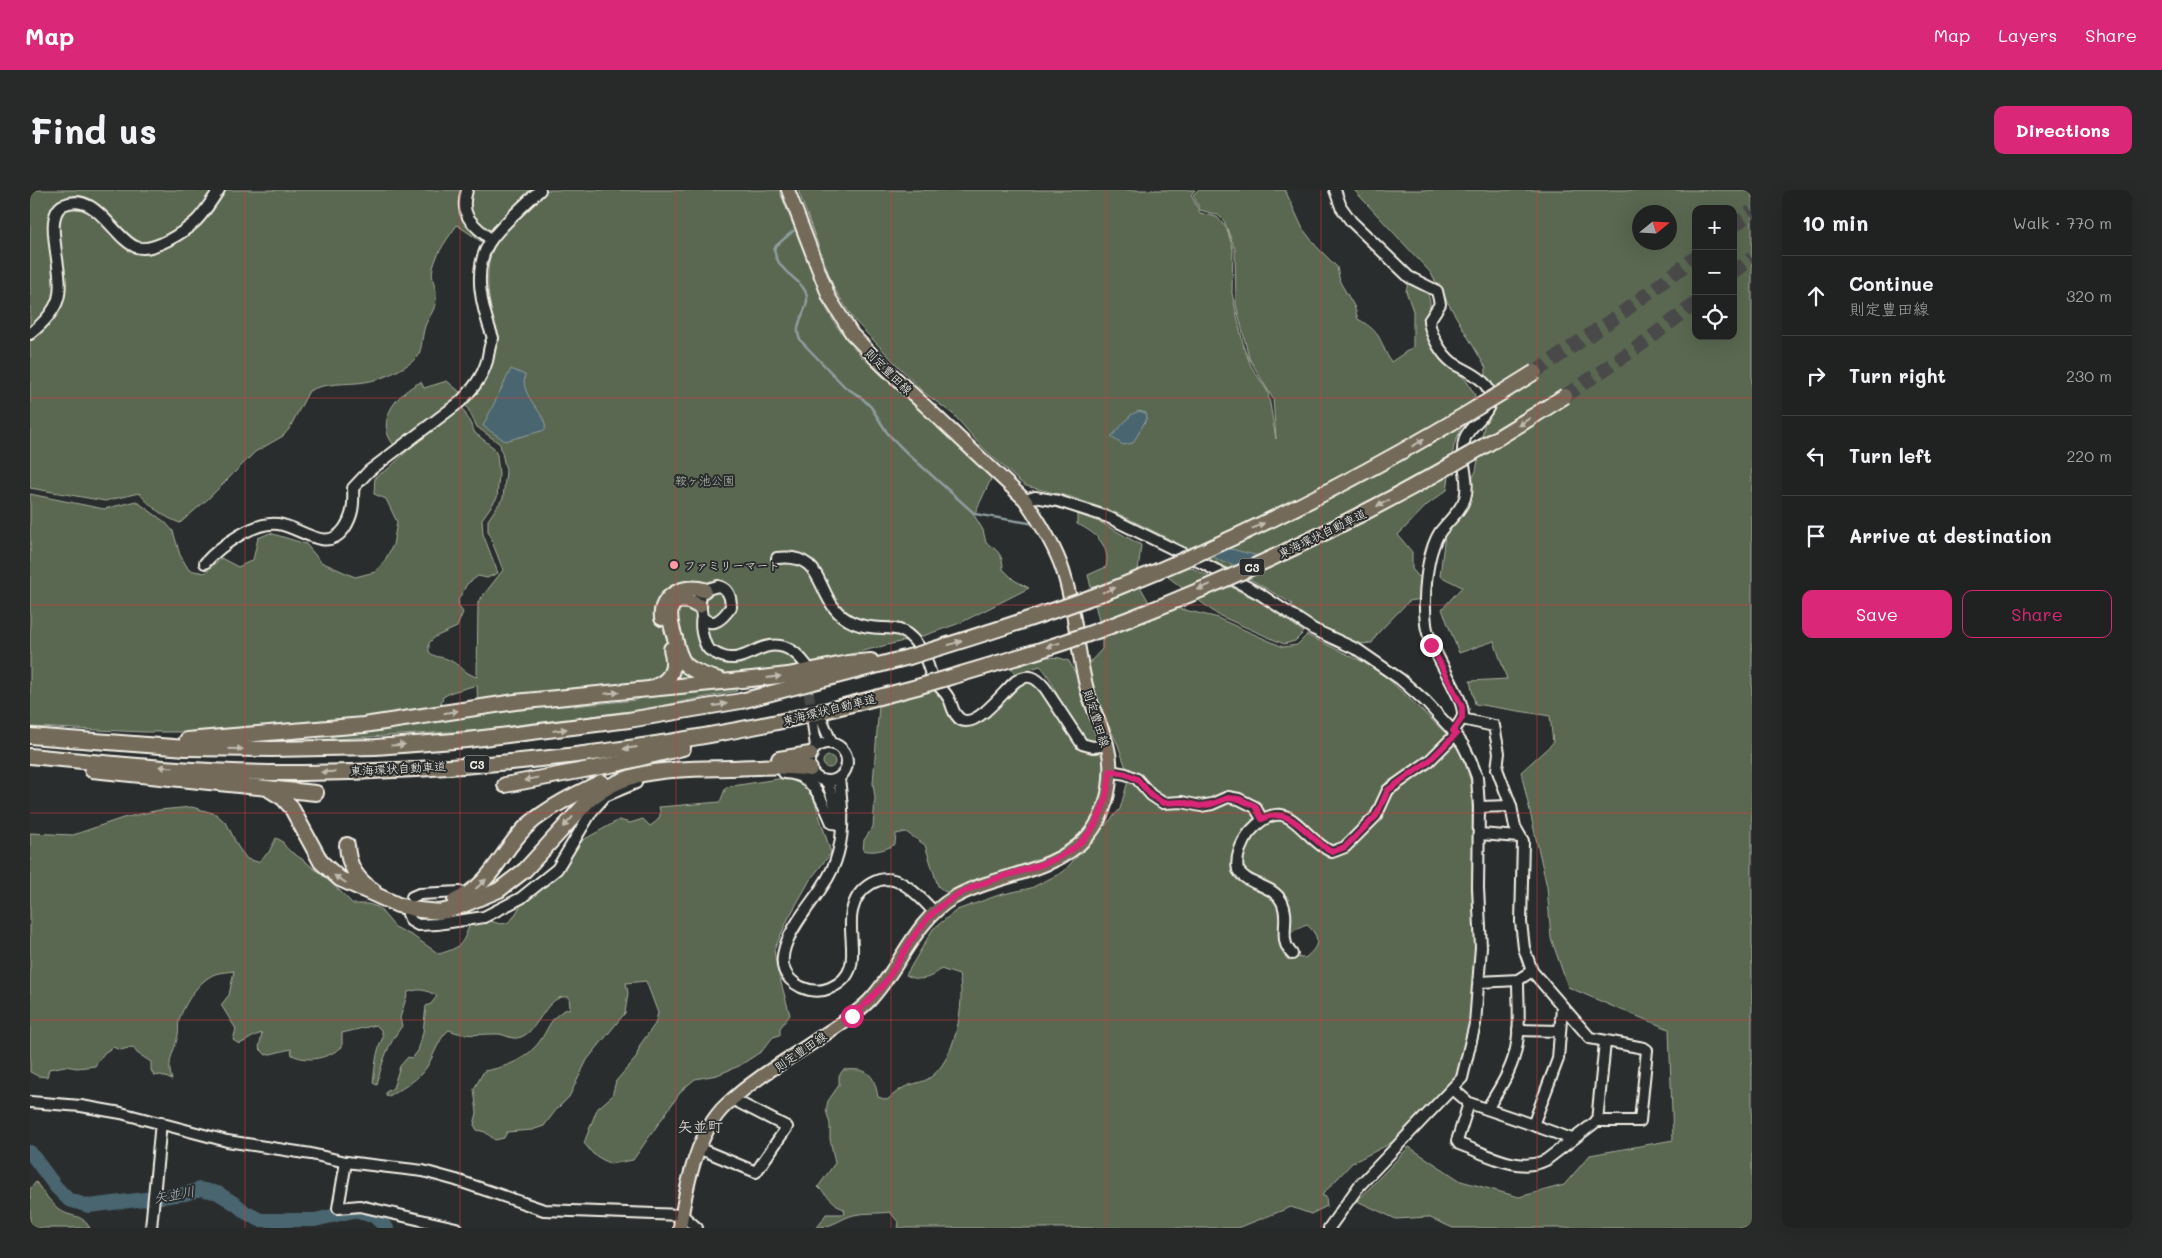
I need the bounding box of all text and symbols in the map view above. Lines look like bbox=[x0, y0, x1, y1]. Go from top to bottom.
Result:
text: Map bbox=[25, 20, 74, 51]
text: Map bbox=[1934, 23, 1970, 47]
text: Layers bbox=[1998, 23, 2057, 47]
text: Share bbox=[2085, 23, 2137, 47]
button: Directions bbox=[1994, 106, 2132, 154]
text: Find us bbox=[30, 107, 157, 153]
north arrow bbox=[1632, 205, 1677, 250]
map controls bbox=[1692, 205, 1737, 340]
button: + bbox=[1692, 205, 1737, 250]
text: 10 min bbox=[1802, 209, 1868, 236]
text: Walk · 770 m bbox=[2013, 212, 2112, 233]
button: − bbox=[1692, 250, 1737, 295]
text: Continue bbox=[1849, 271, 1934, 296]
icon: ahead bbox=[1802, 282, 1830, 310]
text: 320 m bbox=[2066, 285, 2112, 306]
button: locate bbox=[1692, 295, 1737, 340]
text: 則定豊田線 bbox=[1849, 298, 1929, 319]
street label: 則定豊田線 bbox=[862, 344, 916, 398]
icon: right bbox=[1802, 362, 1830, 390]
text: Turn right bbox=[1849, 363, 1946, 388]
text: 230 m bbox=[2066, 365, 2112, 386]
one-way arrow bbox=[1517, 417, 1530, 427]
one-way arrow bbox=[1411, 438, 1424, 447]
icon: left bbox=[1802, 442, 1830, 470]
text: Turn left bbox=[1849, 443, 1932, 468]
text: 220 m bbox=[2066, 445, 2112, 466]
park label: 鞍ヶ池公園 bbox=[675, 472, 735, 488]
one-way arrow bbox=[1376, 499, 1390, 507]
street label: 東海環状自動車道 bbox=[1275, 505, 1369, 561]
one-way arrow bbox=[1251, 522, 1265, 530]
icon: arrive bbox=[1802, 522, 1830, 550]
text: Arrive at destination bbox=[1849, 523, 2052, 548]
place label: ファミリーマート bbox=[684, 557, 780, 573]
road number: C3 bbox=[1240, 558, 1264, 576]
marker: ファミリーマート bbox=[668, 559, 680, 571]
one-way arrow bbox=[1197, 584, 1211, 592]
one-way arrow bbox=[1102, 586, 1117, 594]
button: Save bbox=[1802, 590, 1952, 638]
button: Share bbox=[1962, 590, 2112, 638]
route end bbox=[1420, 634, 1443, 657]
one-way arrow bbox=[948, 638, 963, 646]
one-way arrow bbox=[1045, 642, 1060, 650]
one-way arrow bbox=[766, 673, 782, 681]
street label: 則定豊田線 bbox=[1080, 687, 1114, 749]
one-way arrow bbox=[604, 688, 620, 696]
street label: 東海環状自動車道 bbox=[780, 690, 878, 728]
one-way arrow bbox=[713, 700, 729, 708]
one-way arrow bbox=[443, 707, 459, 715]
one-way arrow bbox=[552, 725, 568, 733]
one-way arrow bbox=[390, 741, 406, 749]
one-way arrow bbox=[621, 744, 637, 752]
one-way arrow bbox=[228, 745, 244, 753]
road number: C3 bbox=[464, 756, 490, 772]
street label: 東海環状自動車道 bbox=[350, 757, 446, 779]
one-way arrow bbox=[158, 762, 174, 770]
one-way arrow bbox=[320, 768, 336, 776]
one-way arrow bbox=[522, 776, 538, 784]
one-way arrow bbox=[562, 816, 574, 828]
one-way arrow bbox=[333, 874, 346, 883]
one-way arrow bbox=[474, 879, 487, 890]
route start bbox=[841, 1005, 864, 1028]
street label: 則定豊田線 bbox=[771, 1028, 829, 1074]
district label: 矢並町 bbox=[677, 1116, 723, 1136]
water label: 矢並川 bbox=[152, 1181, 196, 1207]

